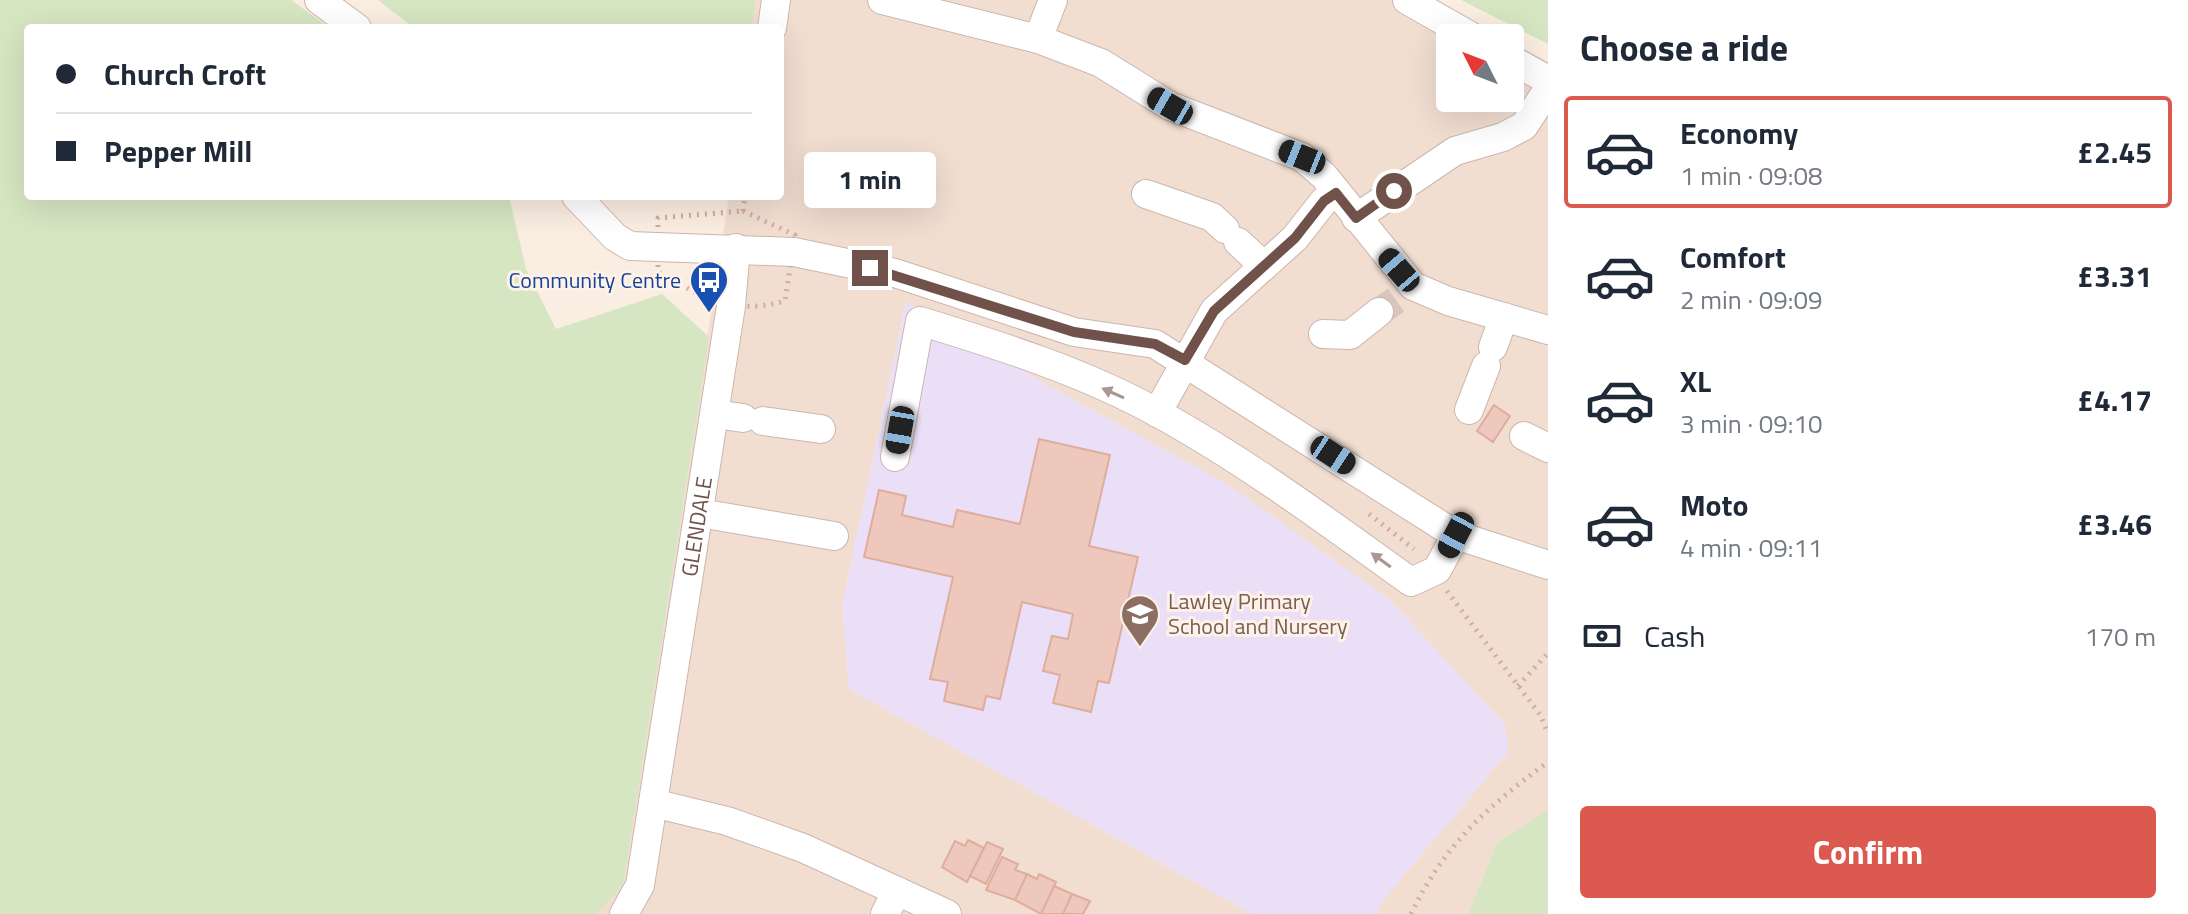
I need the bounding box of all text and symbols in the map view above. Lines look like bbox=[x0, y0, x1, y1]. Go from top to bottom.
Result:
text: Choose a ride bbox=[1580, 20, 1788, 75]
north arrow bbox=[1436, 24, 1524, 112]
map controls bbox=[1436, 24, 1524, 112]
text: Church Croft bbox=[104, 51, 266, 97]
car bbox=[1143, 84, 1197, 128]
text: Economy bbox=[1680, 110, 1798, 156]
icon: car bbox=[1584, 116, 1656, 188]
text: Pepper Mill bbox=[104, 128, 252, 174]
text: £2.45 bbox=[2077, 129, 2152, 175]
car bbox=[1275, 137, 1329, 177]
callout: 1 min bbox=[804, 152, 936, 208]
text: 1 min · 09:08 bbox=[1680, 156, 1823, 195]
text: 1 min bbox=[838, 160, 902, 199]
route start bbox=[1376, 173, 1412, 209]
text: Comfort bbox=[1680, 234, 1786, 280]
icon: car bbox=[1584, 240, 1656, 312]
car bbox=[1374, 244, 1424, 296]
route end bbox=[852, 250, 888, 286]
text: £3.31 bbox=[2077, 253, 2152, 299]
bus stop icon: Community Centre bbox=[688, 259, 730, 314]
place label: Community Centre bbox=[509, 263, 681, 297]
text: 2 min · 09:09 bbox=[1680, 280, 1823, 319]
text: XL bbox=[1680, 358, 1711, 404]
icon: car bbox=[1584, 364, 1656, 436]
text: £4.17 bbox=[2077, 377, 2152, 423]
one-way arrow bbox=[1102, 386, 1125, 399]
car bbox=[884, 404, 916, 456]
text: 3 min · 09:10 bbox=[1680, 404, 1823, 443]
car bbox=[1306, 432, 1360, 478]
street label: GLENDALE bbox=[672, 474, 721, 579]
text: Moto bbox=[1680, 482, 1748, 528]
icon: car bbox=[1584, 488, 1656, 560]
text: £3.46 bbox=[2077, 501, 2152, 547]
car bbox=[1434, 508, 1478, 562]
text: 4 min · 09:11 bbox=[1680, 528, 1823, 567]
one-way arrow bbox=[1370, 553, 1391, 568]
place label: Lawley Primary School and Nursery bbox=[1168, 584, 1348, 643]
school or university icon: Lawley Primary School and Nursery bbox=[1119, 593, 1161, 648]
text: Cash bbox=[1644, 613, 1705, 659]
icon: cash bbox=[1580, 614, 1624, 658]
text: 170 m bbox=[2085, 617, 2156, 656]
button: Confirm bbox=[1580, 806, 2156, 898]

